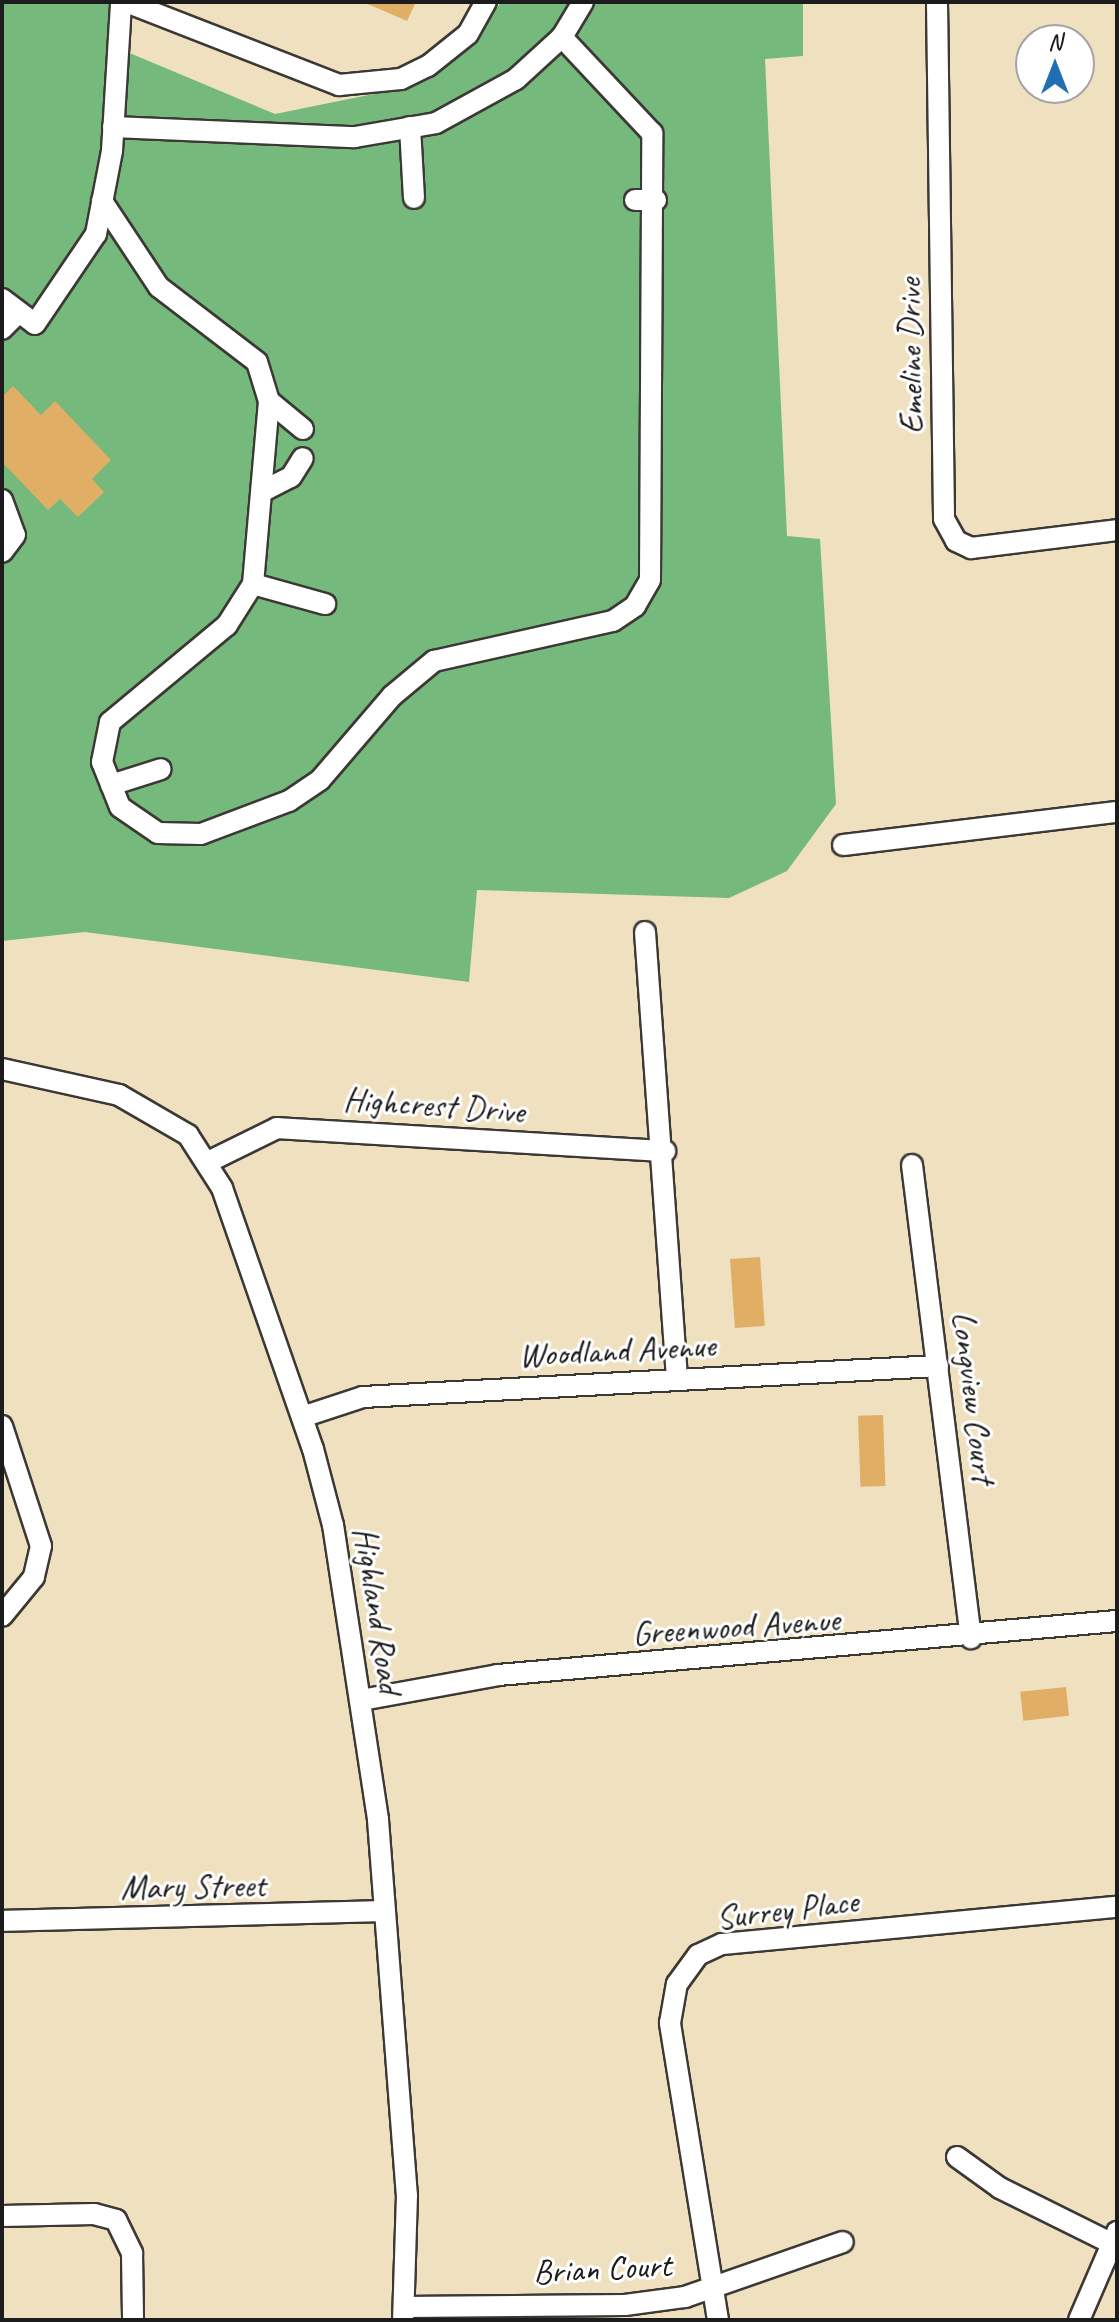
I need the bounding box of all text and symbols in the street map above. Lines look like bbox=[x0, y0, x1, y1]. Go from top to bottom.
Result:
north arrow bbox=[1015, 24, 1095, 104]
text: N bbox=[1048, 28, 1062, 56]
street label: Emeline Drive bbox=[888, 278, 932, 434]
street label: Highcrest Drive bbox=[342, 1078, 526, 1132]
street label: Longview Court bbox=[943, 1309, 1005, 1485]
street label: Woodland Avenue bbox=[518, 1324, 716, 1376]
street label: Highland Road bbox=[345, 1525, 411, 1695]
street label: Greenwood Avenue bbox=[631, 1598, 841, 1654]
street label: Mary Street bbox=[120, 1864, 266, 1908]
street label: Surrey Place bbox=[713, 1880, 861, 1938]
street label: Brian Court bbox=[532, 2244, 672, 2292]

